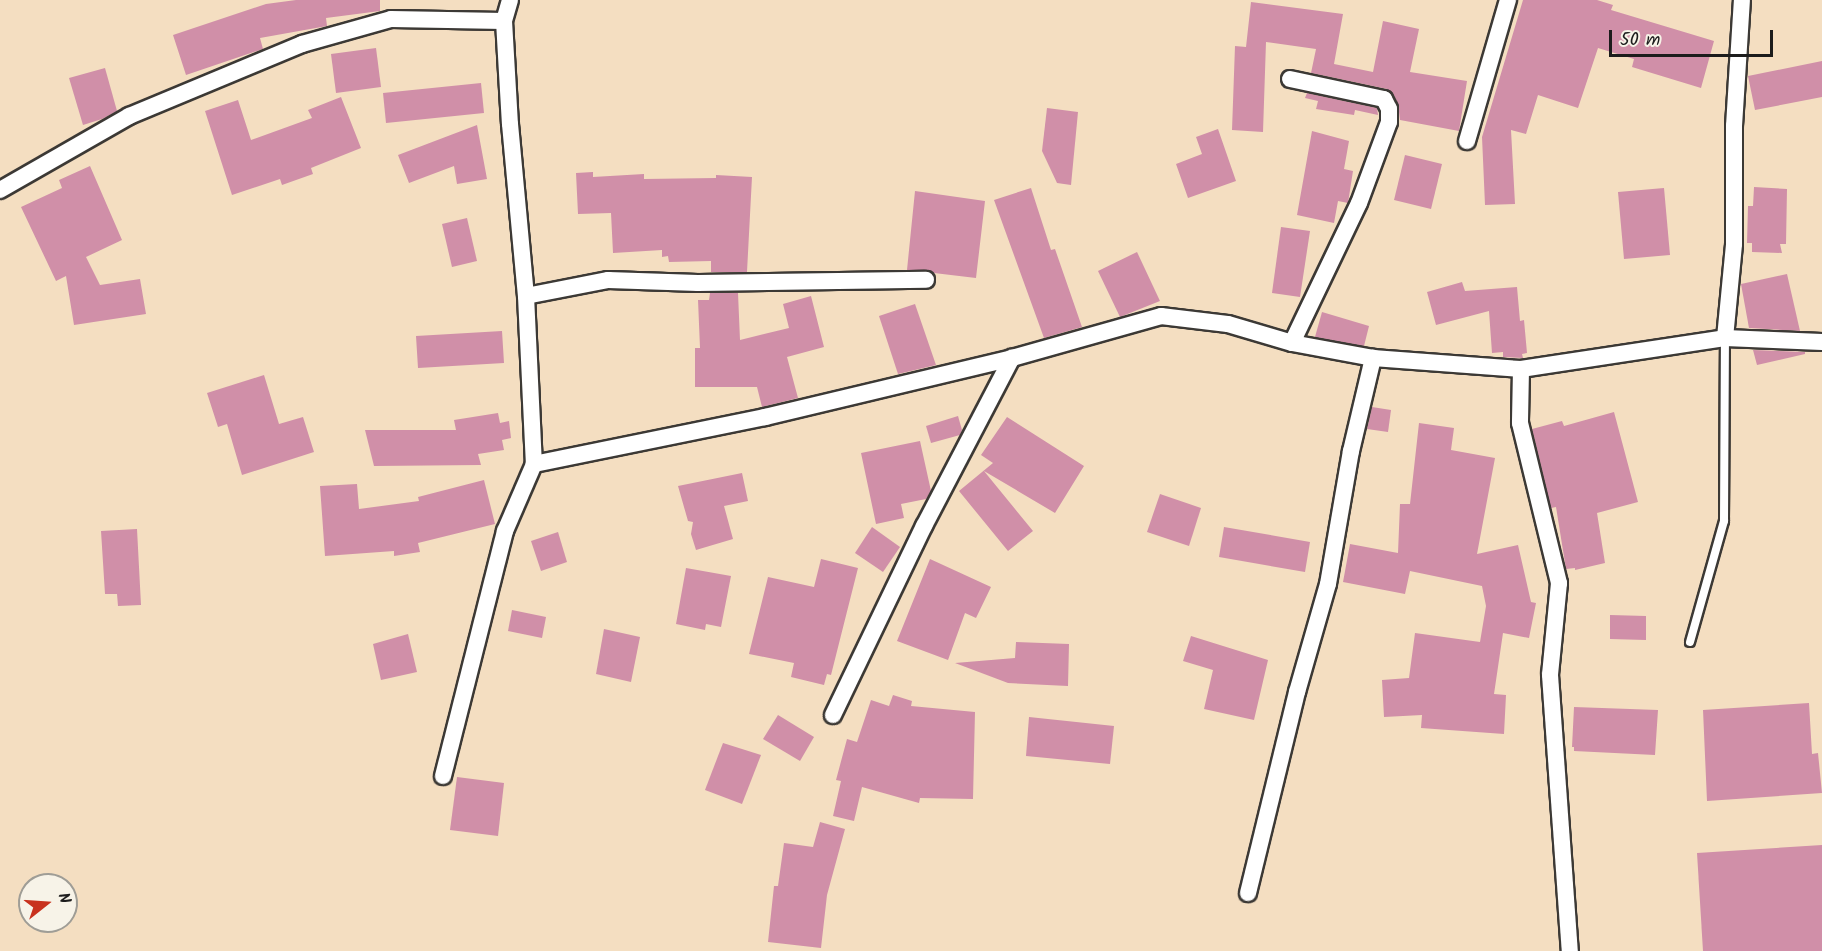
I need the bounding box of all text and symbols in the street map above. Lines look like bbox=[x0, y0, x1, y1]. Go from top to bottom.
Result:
scale bar bbox=[1612, 18, 1776, 56]
text: 50 m bbox=[1620, 26, 1660, 55]
north arrow bbox=[18, 873, 78, 933]
text: N bbox=[50, 890, 77, 907]

